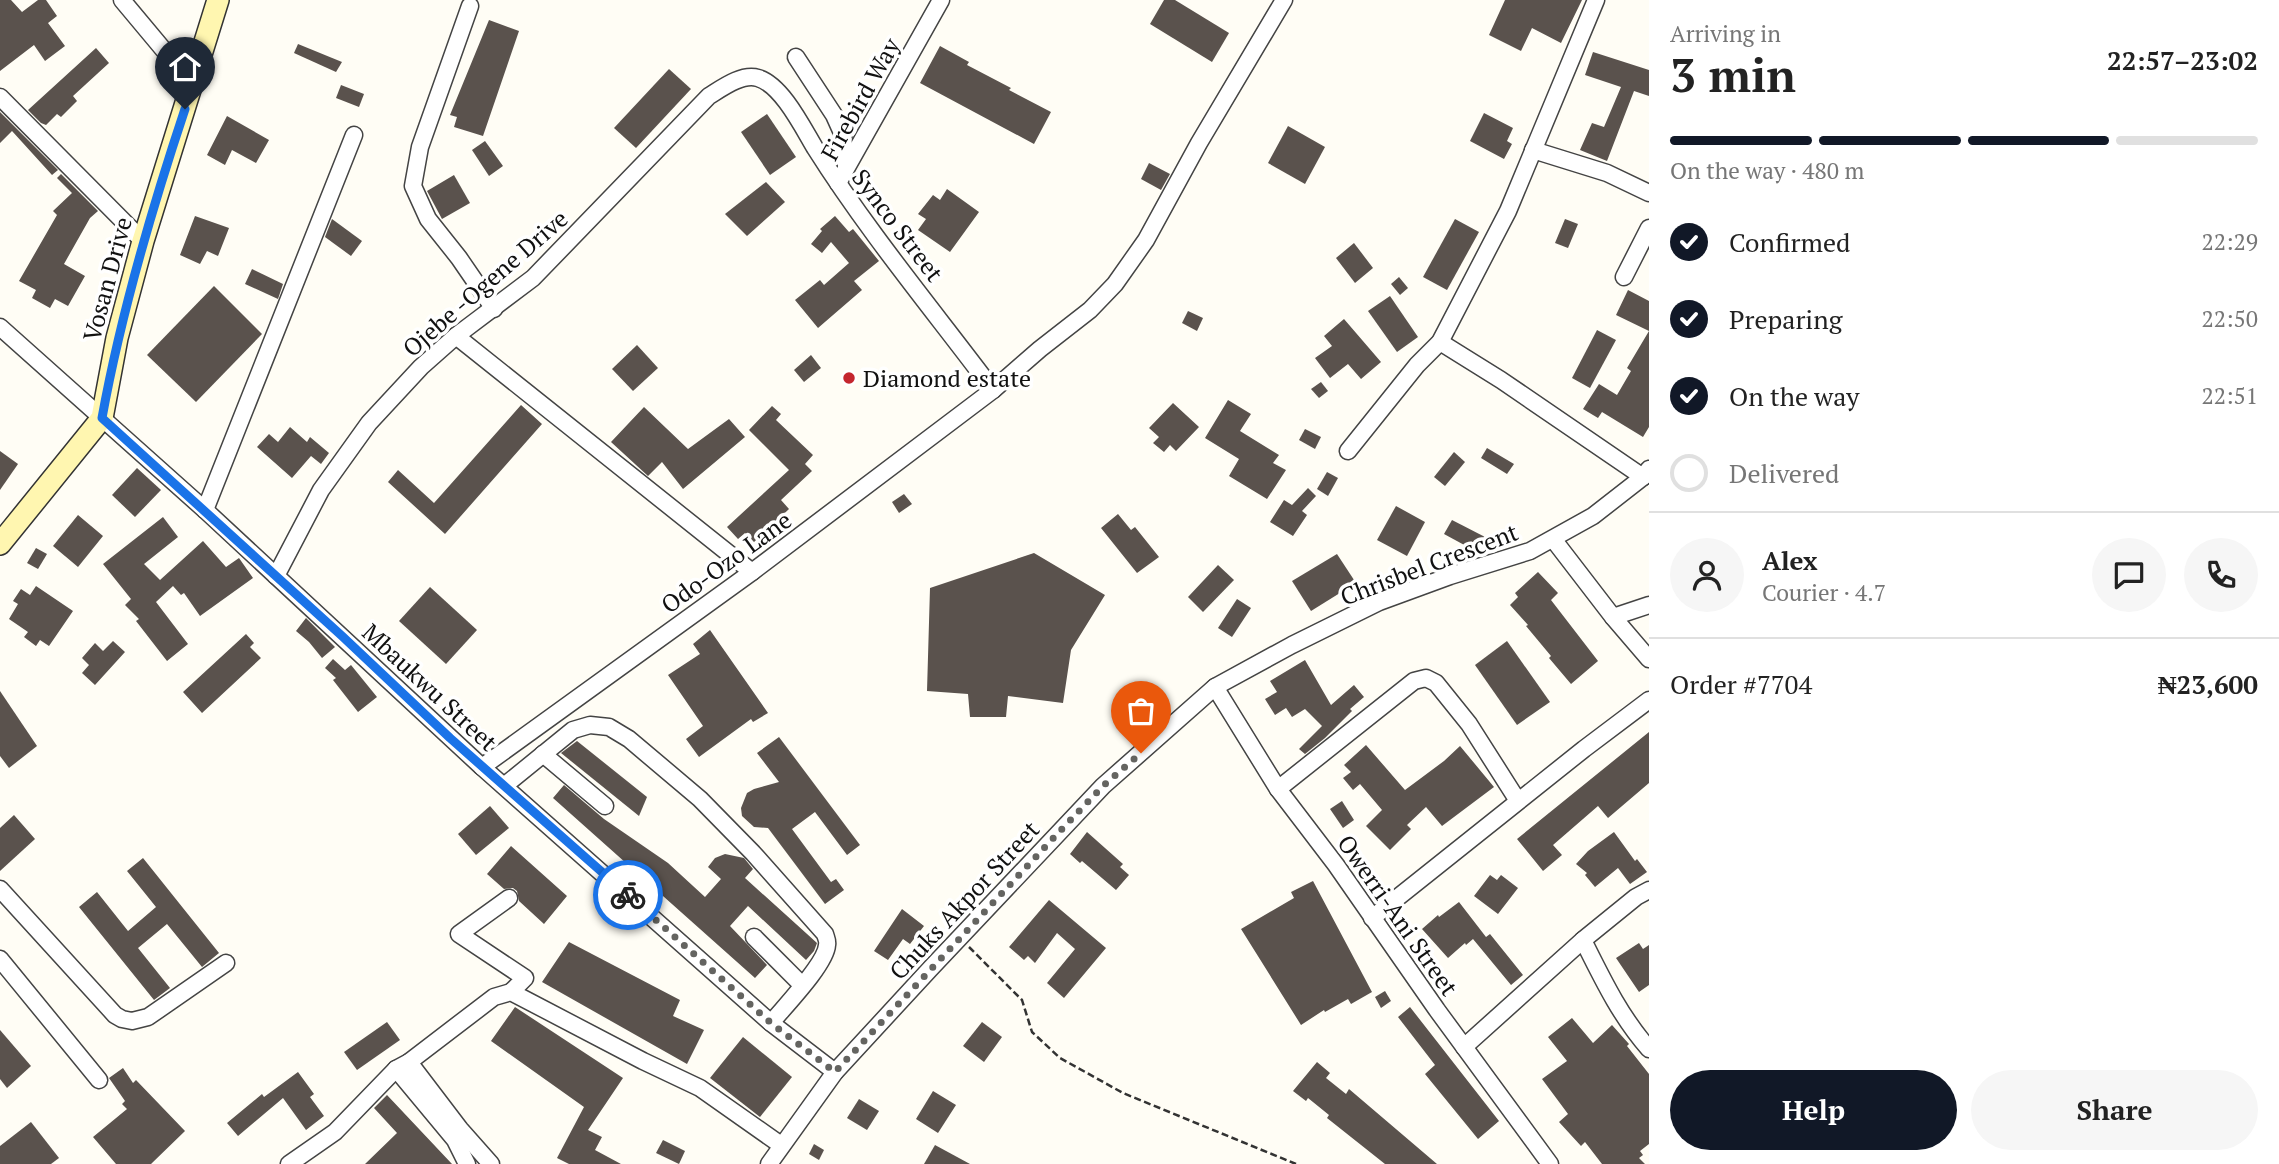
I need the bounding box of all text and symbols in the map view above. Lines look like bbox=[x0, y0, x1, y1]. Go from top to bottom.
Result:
text: Arriving in bbox=[1670, 18, 1781, 49]
street label: Firebird Way bbox=[813, 31, 907, 166]
pin bbox=[155, 37, 215, 109]
text: 22:57–23:02 bbox=[2107, 43, 2258, 77]
text: 3 min bbox=[1670, 44, 1796, 105]
icon: home bbox=[166, 48, 204, 86]
text: On the way · 480 m bbox=[1670, 155, 1864, 186]
street label: Synco Street bbox=[845, 162, 951, 288]
street label: Ojebe -Ogene Drive bbox=[396, 202, 574, 364]
street label: Vosan Drive bbox=[75, 213, 139, 345]
icon: check bbox=[1670, 223, 1708, 261]
text: Confirmed bbox=[1729, 225, 1850, 259]
text: 22:29 bbox=[2201, 226, 2258, 257]
icon: check bbox=[1670, 300, 1708, 338]
text: Preparing bbox=[1729, 302, 1842, 336]
text: 22:50 bbox=[2201, 303, 2258, 334]
place label: Diamond estate bbox=[863, 362, 1031, 394]
marker: Diamond estate bbox=[841, 370, 857, 386]
icon: check bbox=[1670, 377, 1708, 415]
text: On the way bbox=[1729, 379, 1860, 413]
text: 22:51 bbox=[2201, 380, 2258, 411]
text: Delivered bbox=[1729, 456, 1839, 490]
street label: Odo-Ozo Lane bbox=[654, 504, 798, 620]
street label: Chrisbel Crescent bbox=[1336, 515, 1522, 613]
button: person bbox=[1670, 538, 1744, 612]
button: chat bbox=[2092, 538, 2166, 612]
button: phone bbox=[2184, 538, 2258, 612]
text: Alex bbox=[1762, 543, 1818, 577]
text: Courier · 4.7 bbox=[1762, 577, 1886, 608]
street label: Mbaukwu Street bbox=[356, 616, 504, 758]
text: Order #7704 bbox=[1670, 667, 1812, 701]
text: ₦23,600 bbox=[2158, 667, 2258, 701]
pin bbox=[1111, 681, 1171, 753]
icon: bag bbox=[1122, 692, 1160, 730]
street label: Chuks Akpor Street bbox=[882, 814, 1046, 986]
street label: Owerri-Ani Street bbox=[1331, 828, 1466, 1002]
courier bbox=[593, 860, 663, 930]
icon: bike bbox=[609, 876, 647, 914]
button: Help bbox=[1670, 1070, 1957, 1150]
button: Share bbox=[1971, 1070, 2258, 1150]

